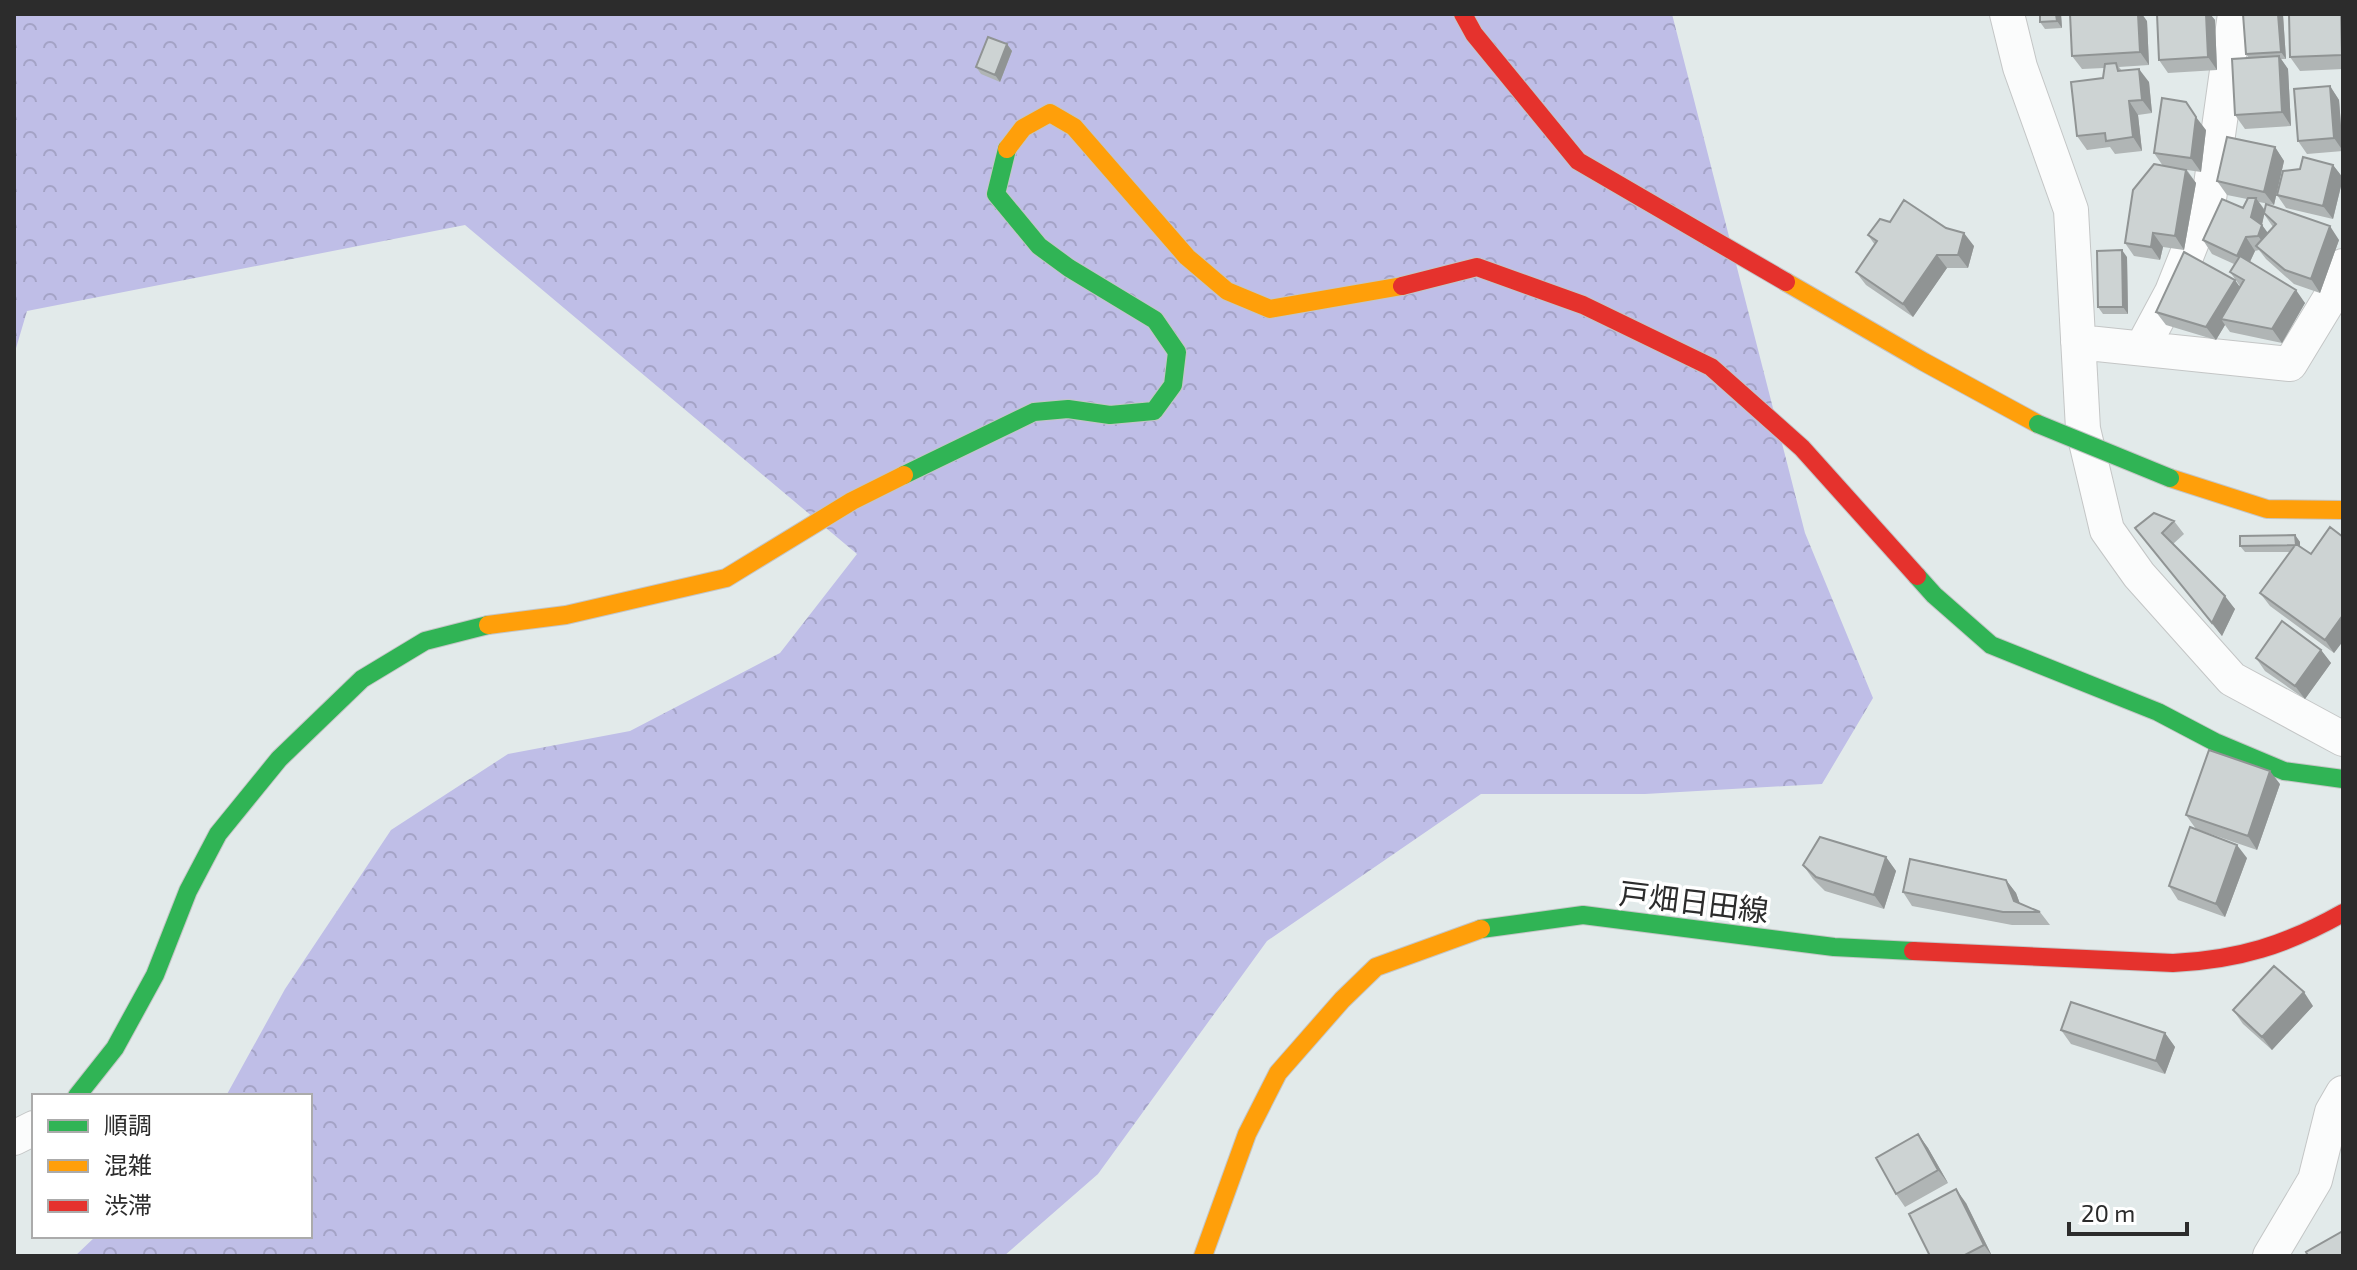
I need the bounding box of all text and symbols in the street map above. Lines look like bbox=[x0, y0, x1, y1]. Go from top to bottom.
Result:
street label: 戸畑日田線 bbox=[1617, 874, 1771, 928]
legend bbox=[32, 1094, 312, 1238]
text: 順調 bbox=[104, 1110, 152, 1139]
text: 混雑 bbox=[104, 1150, 152, 1179]
scale bar bbox=[2069, 1186, 2187, 1236]
text: 渋滞 bbox=[104, 1190, 152, 1219]
text: 20 m bbox=[2081, 1198, 2135, 1227]

